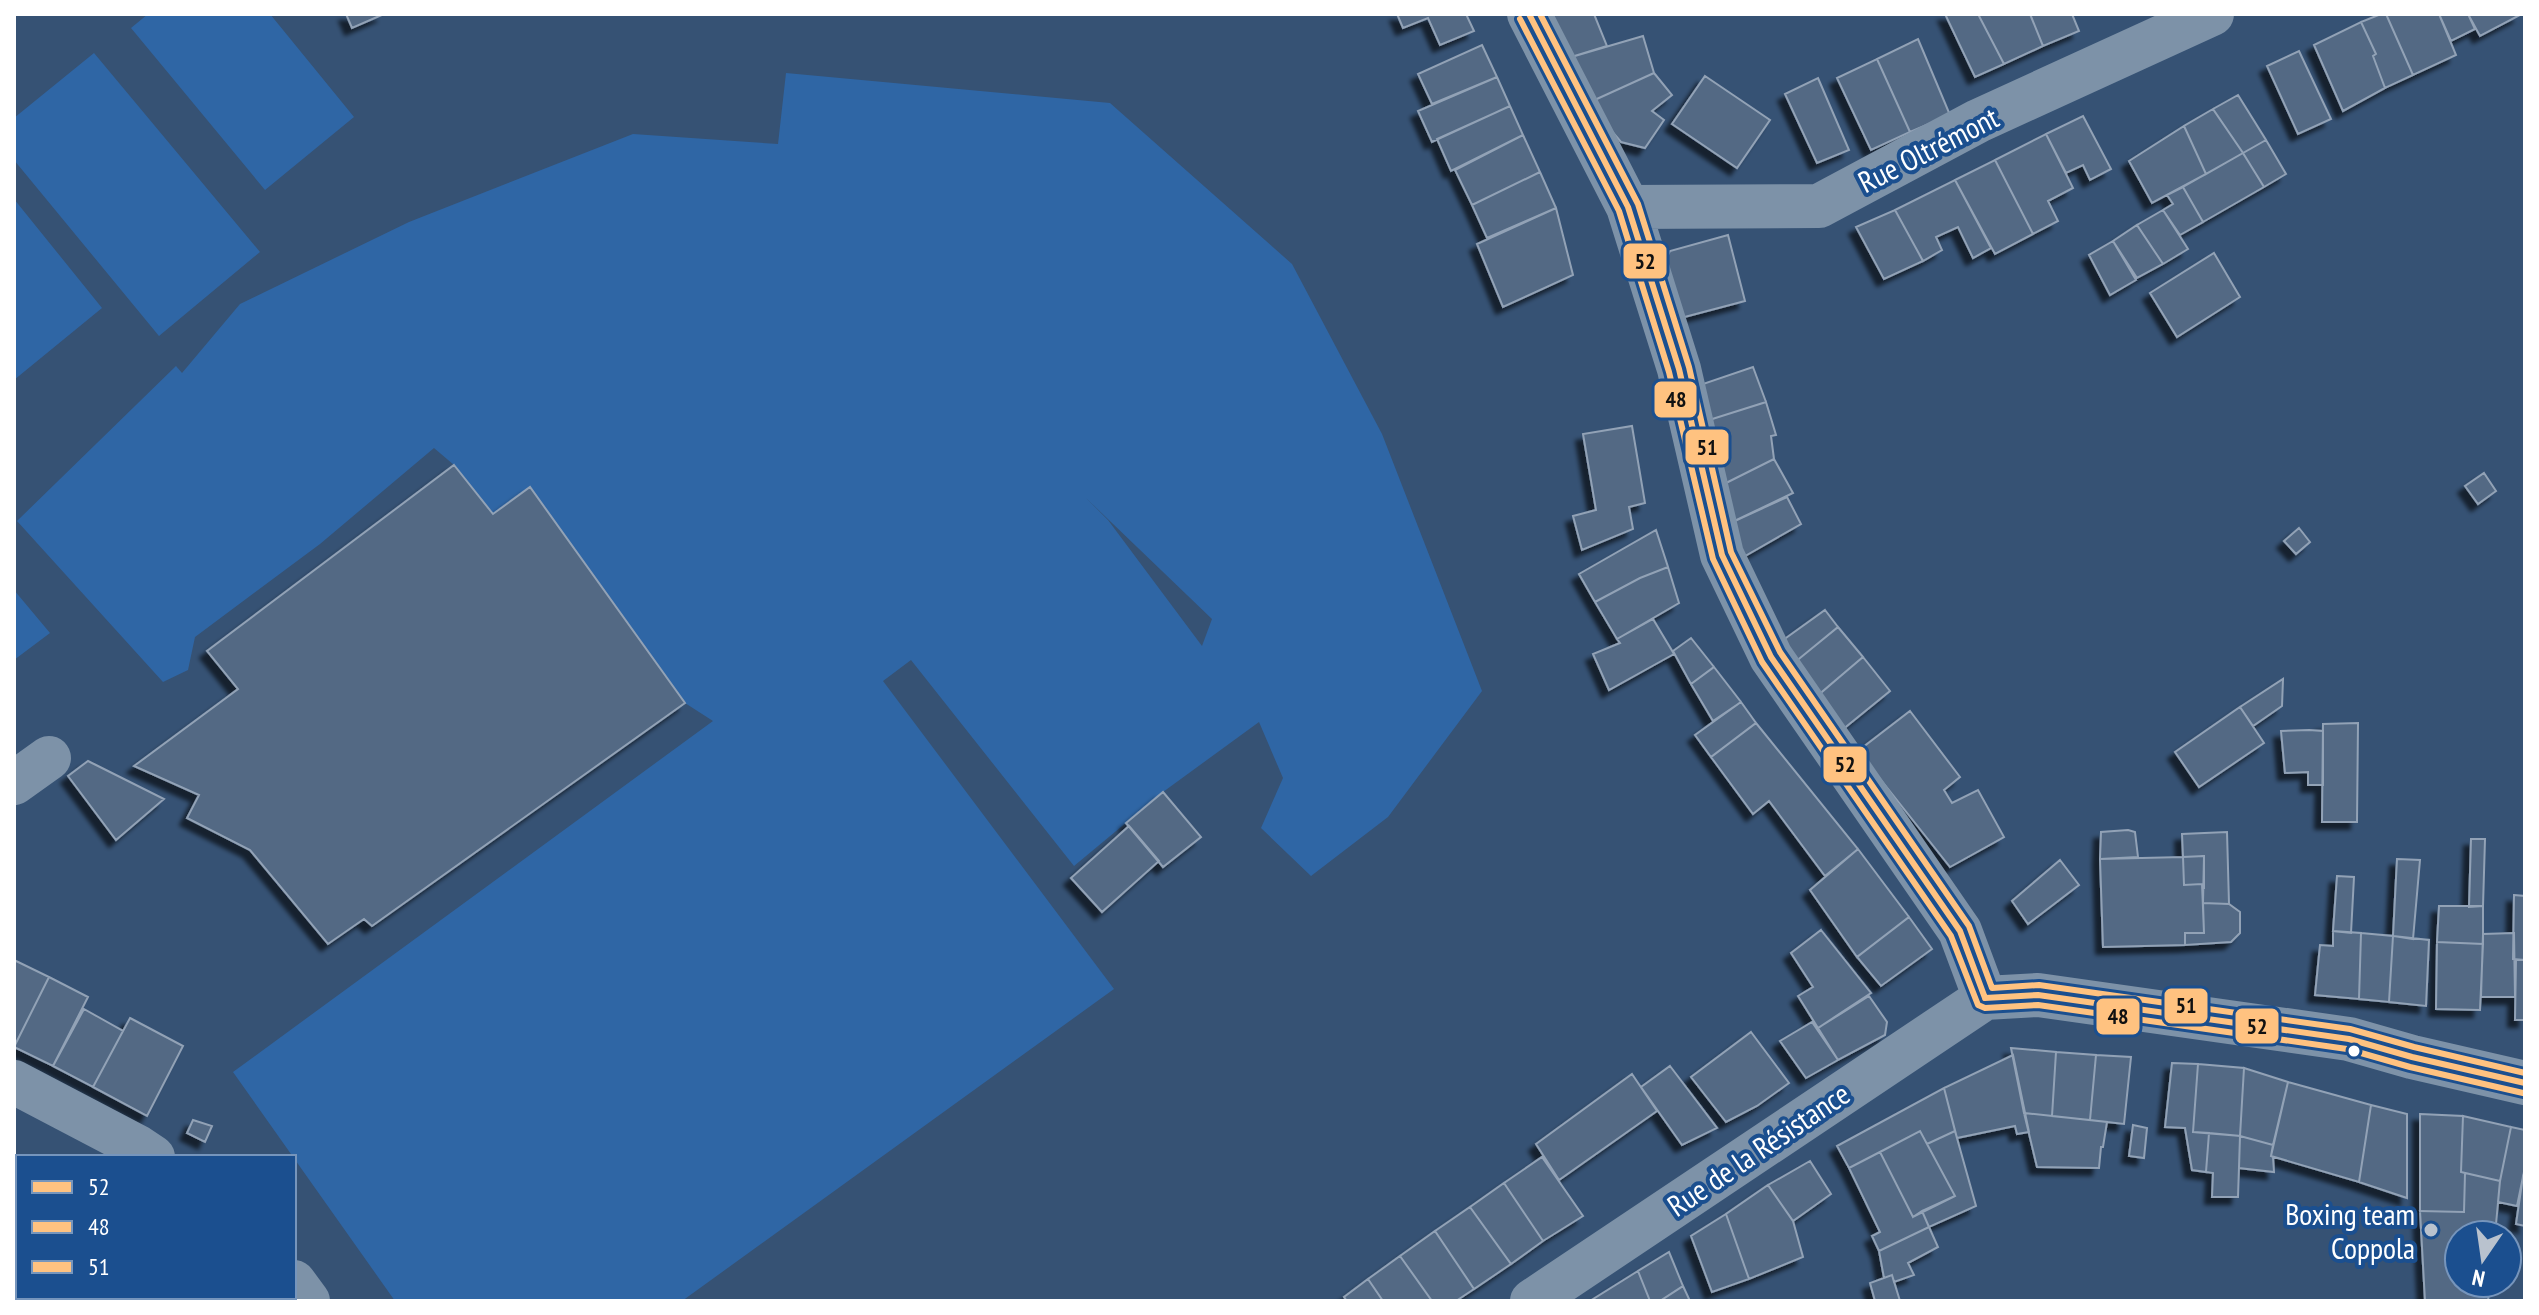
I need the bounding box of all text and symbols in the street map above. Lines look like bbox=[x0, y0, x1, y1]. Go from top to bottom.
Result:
street label: Rue Oltrémont bbox=[1851, 97, 2005, 201]
line badge: 52 bbox=[1622, 242, 1668, 280]
text: 52 bbox=[1634, 247, 1656, 275]
line badge: 48 bbox=[1653, 380, 1698, 419]
text: 48 bbox=[1665, 385, 1687, 413]
line badge: 51 bbox=[1684, 428, 1730, 466]
text: 51 bbox=[1696, 433, 1718, 461]
line badge: 52 bbox=[1822, 745, 1868, 784]
text: 52 bbox=[1834, 750, 1856, 778]
line badge: 51 bbox=[2163, 987, 2209, 1025]
text: 51 bbox=[2175, 991, 2197, 1019]
line badge: 48 bbox=[2095, 997, 2141, 1036]
text: 48 bbox=[2107, 1002, 2129, 1030]
line badge: 52 bbox=[2234, 1007, 2280, 1045]
text: 52 bbox=[2246, 1012, 2268, 1040]
unlabelled marker bbox=[2346, 1043, 2362, 1059]
street label: Rue de la Résistance bbox=[1659, 1074, 1857, 1224]
legend bbox=[16, 1155, 296, 1299]
text: 52 bbox=[88, 1171, 110, 1202]
place label: Boxing team Coppola bbox=[2285, 1194, 2415, 1267]
text: 48 bbox=[88, 1211, 110, 1242]
north arrow bbox=[2443, 1219, 2523, 1299]
marker: Boxing team Coppola bbox=[2422, 1221, 2440, 1239]
text: 51 bbox=[88, 1251, 110, 1282]
text: N bbox=[2470, 1264, 2487, 1293]

